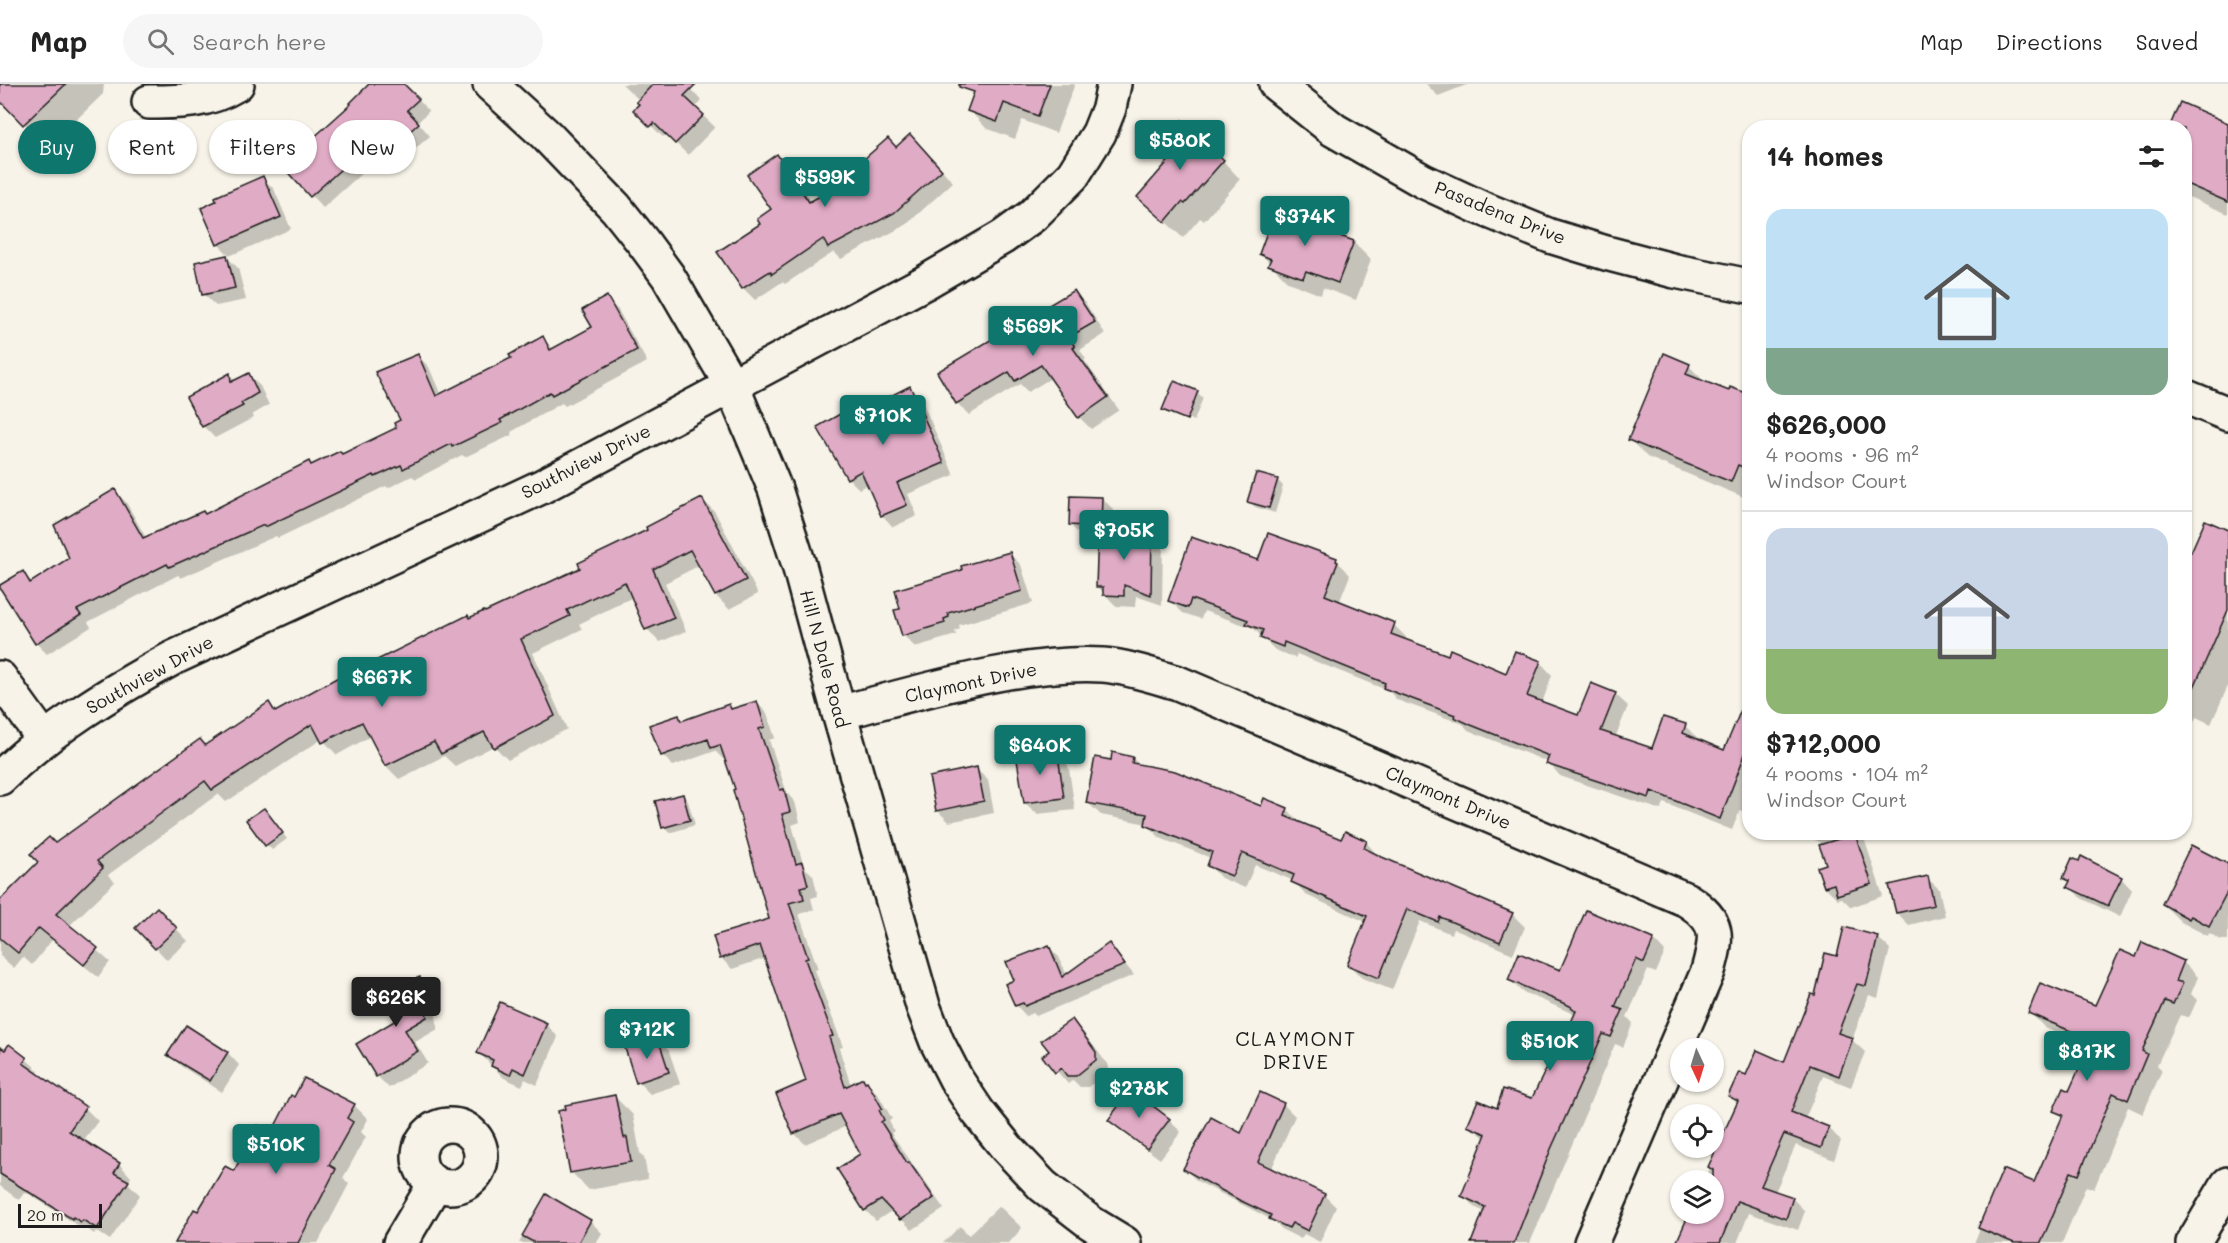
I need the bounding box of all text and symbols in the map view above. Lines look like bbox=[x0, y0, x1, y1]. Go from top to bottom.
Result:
search box bbox=[123, 14, 543, 68]
text: Map bbox=[30, 23, 87, 59]
icon: search bbox=[144, 25, 177, 58]
text: Search here bbox=[192, 27, 326, 56]
text: Map bbox=[1920, 28, 1963, 55]
text: Directions bbox=[1996, 28, 2103, 55]
text: Saved bbox=[2136, 28, 2198, 55]
chip: Buy bbox=[18, 120, 96, 174]
chip: Rent bbox=[108, 120, 197, 174]
chip: Filters bbox=[209, 120, 317, 174]
chip: New bbox=[329, 120, 416, 174]
pin: $580K bbox=[1138, 120, 1222, 171]
text: $580K bbox=[1149, 126, 1211, 152]
text: 14 homes bbox=[1766, 139, 1884, 173]
icon: filters bbox=[2135, 140, 2168, 173]
pin: $599K bbox=[783, 157, 867, 208]
text: $599K bbox=[794, 163, 856, 189]
street label: Pasadena Drive bbox=[1431, 175, 1569, 249]
pin: $374K bbox=[1263, 196, 1347, 247]
text: $374K bbox=[1274, 202, 1336, 228]
icon: home bbox=[1913, 248, 2021, 356]
pin: $569K bbox=[991, 306, 1075, 357]
text: $569K bbox=[1002, 312, 1064, 338]
pin: $710K bbox=[841, 395, 925, 446]
text: $710K bbox=[854, 401, 912, 427]
text: $626,000 bbox=[1766, 407, 1886, 441]
street label: Southview Drive bbox=[517, 418, 654, 504]
text: 4 rooms · 96 m² bbox=[1766, 441, 1919, 467]
text: Windsor Court bbox=[1766, 467, 1907, 493]
pin: $705K bbox=[1082, 510, 1166, 561]
text: $705K bbox=[1093, 516, 1155, 542]
icon: home bbox=[1913, 567, 2021, 675]
street label: Hill N Dale Road bbox=[795, 587, 855, 730]
street label: Southview Drive bbox=[82, 629, 218, 719]
street label: Claymont Drive bbox=[903, 656, 1039, 708]
pin: $667K bbox=[340, 657, 424, 708]
text: $667K bbox=[352, 663, 412, 689]
pin: $640K bbox=[998, 725, 1082, 776]
text: $712,000 bbox=[1766, 726, 1881, 760]
text: $640K bbox=[1008, 731, 1072, 757]
street label: Claymont Drive bbox=[1382, 760, 1515, 834]
text: 4 rooms · 104 m² bbox=[1766, 760, 1928, 786]
text: Windsor Court bbox=[1766, 786, 1907, 812]
pin: $626K bbox=[354, 977, 438, 1028]
text: $626K bbox=[366, 983, 426, 1009]
pin: $712K bbox=[605, 1009, 689, 1060]
text: $712K bbox=[619, 1015, 675, 1041]
pin: $510K bbox=[1508, 1021, 1592, 1072]
district label: CLAYMONT DRIVE bbox=[1235, 1025, 1357, 1074]
text: $510K bbox=[1521, 1027, 1579, 1053]
pin: $817K bbox=[2045, 1031, 2129, 1082]
text: $817K bbox=[2058, 1037, 2116, 1063]
north arrow bbox=[1670, 1038, 1724, 1092]
map controls bbox=[1670, 1038, 1724, 1224]
pin: $278K bbox=[1097, 1068, 1181, 1119]
text: $278K bbox=[1109, 1074, 1169, 1100]
button: locate bbox=[1670, 1104, 1724, 1158]
pin: $510K bbox=[234, 1124, 318, 1175]
text: $510K bbox=[247, 1130, 305, 1156]
button: layers bbox=[1670, 1170, 1724, 1224]
scale bar bbox=[18, 1201, 102, 1228]
text: 20 m bbox=[27, 1204, 64, 1225]

